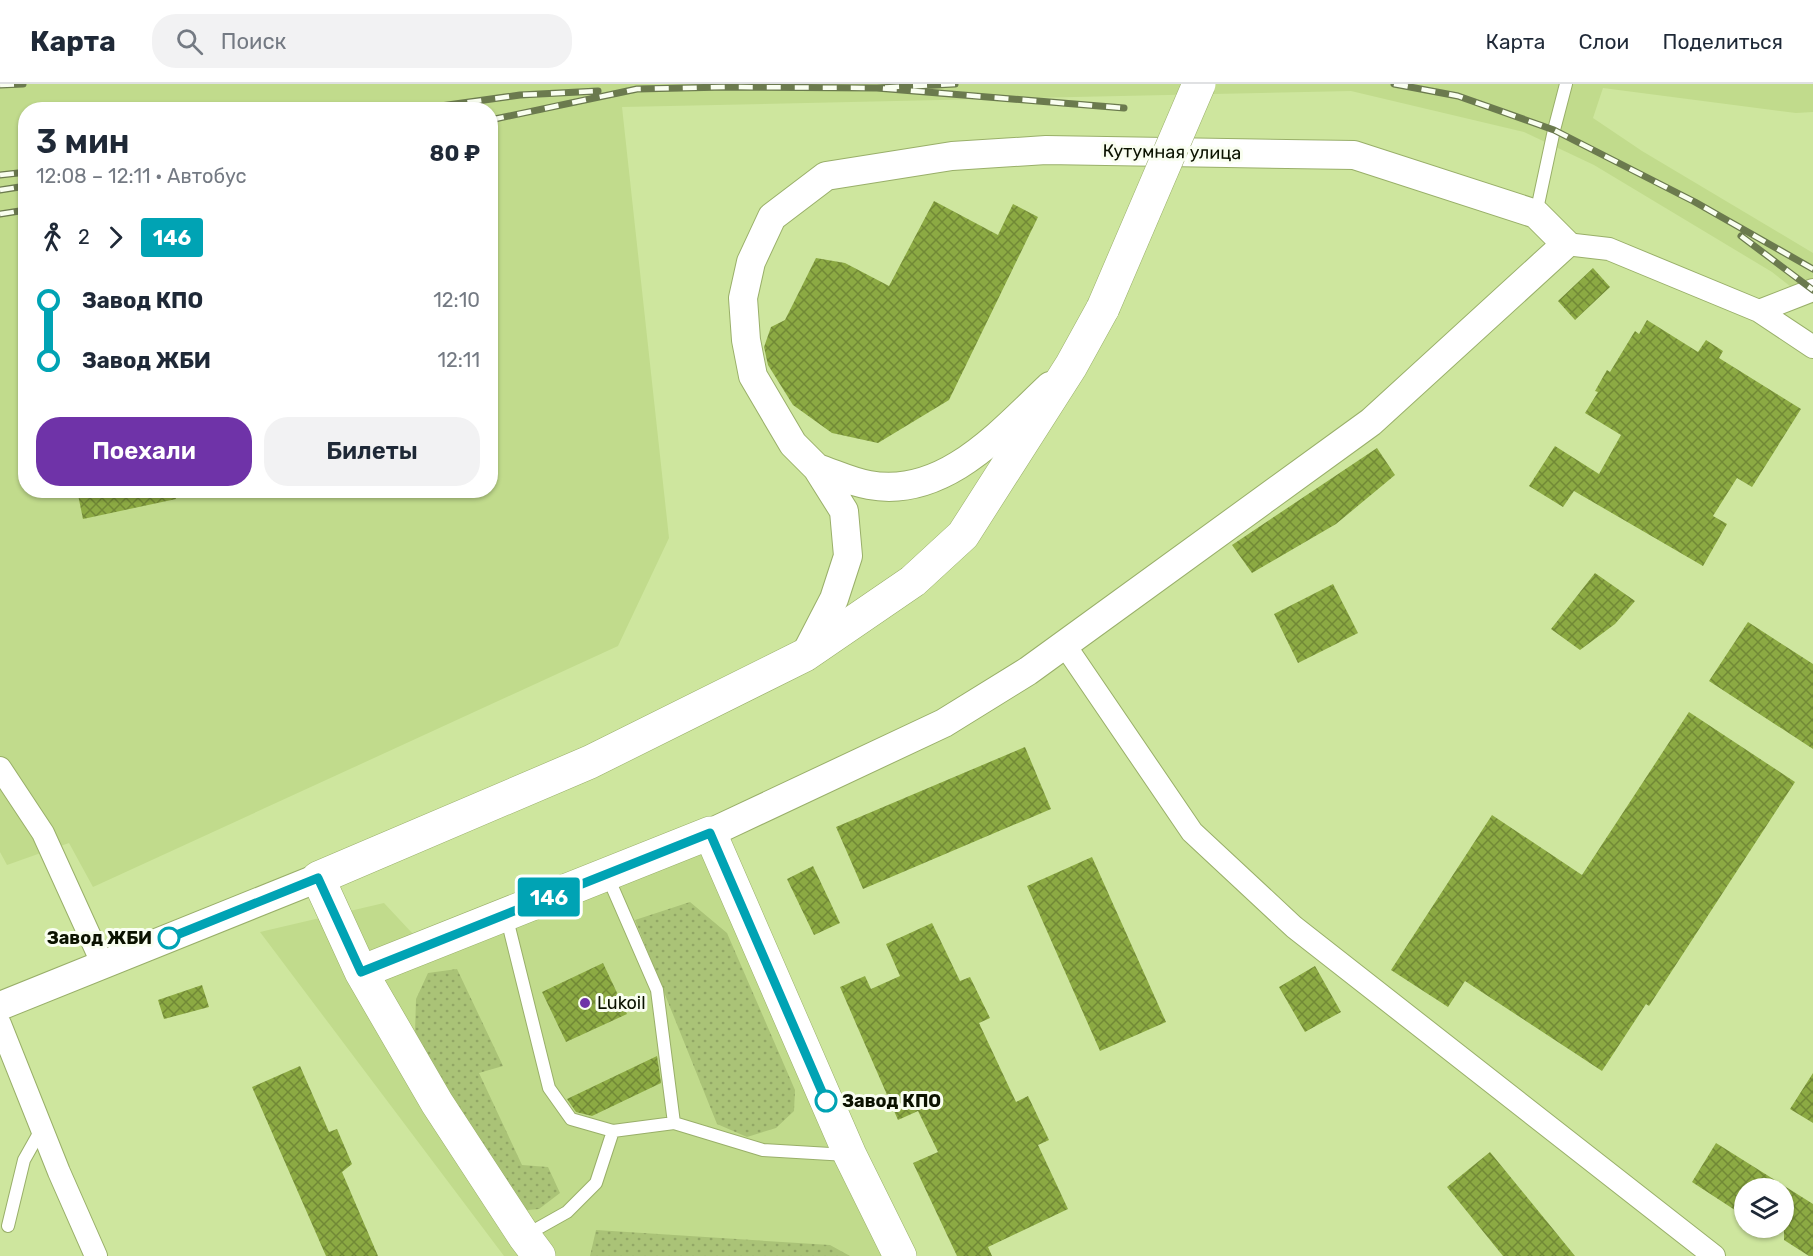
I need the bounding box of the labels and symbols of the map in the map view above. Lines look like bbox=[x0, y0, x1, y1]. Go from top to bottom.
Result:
street label: Кутумная улица bbox=[1102, 140, 1242, 164]
line badge: 146 bbox=[514, 878, 584, 916]
place label: Завод ЖБИ bbox=[47, 927, 152, 949]
marker: Завод ЖБИ bbox=[158, 927, 180, 949]
place label: Lukoil bbox=[597, 992, 646, 1014]
marker: Lukoil bbox=[578, 996, 592, 1010]
marker: Завод КПО bbox=[815, 1090, 837, 1112]
place label: Завод КПО bbox=[842, 1090, 941, 1112]

